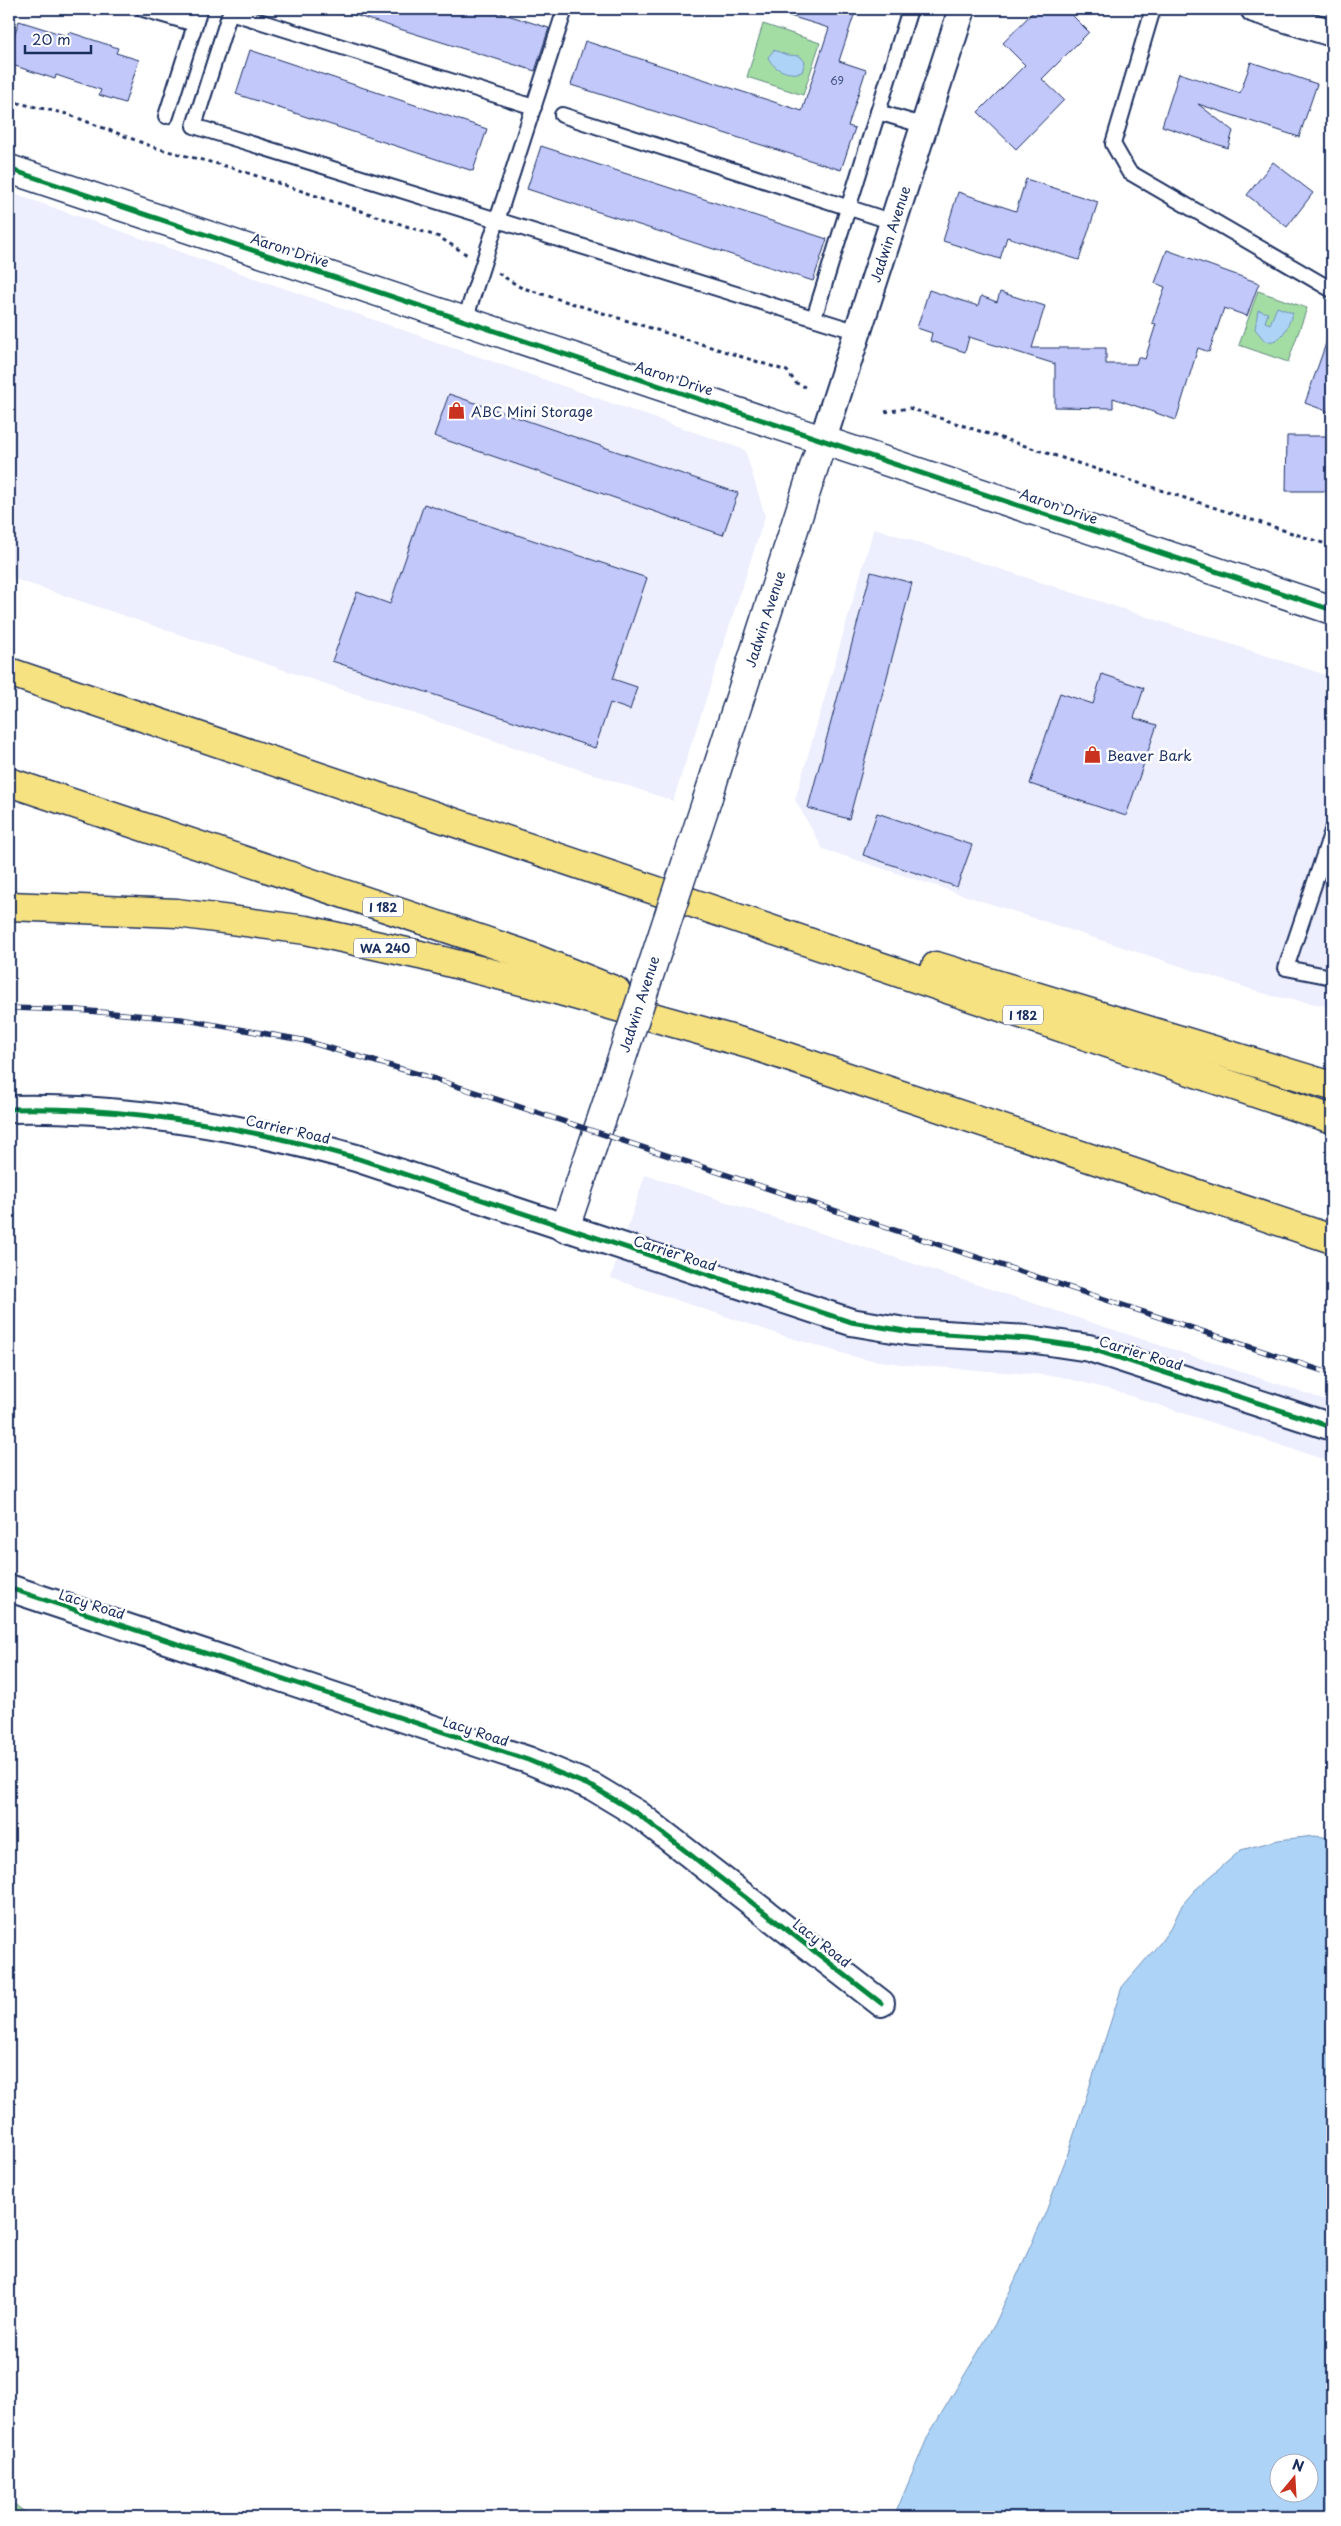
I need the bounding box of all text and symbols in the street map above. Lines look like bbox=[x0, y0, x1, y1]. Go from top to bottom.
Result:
scale bar bbox=[25, 22, 91, 54]
text: 20 m bbox=[32, 27, 71, 50]
house number: 69 bbox=[830, 72, 844, 89]
street label: Jadwin Avenue bbox=[865, 183, 916, 285]
street label: Aaron Drive bbox=[248, 227, 332, 273]
street label: Aaron Drive bbox=[632, 355, 716, 401]
shop icon: ABC Mini Storage bbox=[447, 401, 467, 421]
place label: ABC Mini Storage bbox=[471, 401, 593, 422]
street label: Aaron Drive bbox=[1017, 483, 1101, 529]
street label: Jadwin Avenue bbox=[740, 568, 791, 670]
shop icon: Beaver Bark bbox=[1083, 745, 1103, 765]
place label: Beaver Bark bbox=[1107, 745, 1192, 766]
road number: I 182 bbox=[363, 898, 403, 916]
road number: WA 240 bbox=[354, 938, 416, 958]
street label: Jadwin Avenue bbox=[614, 953, 665, 1055]
road number: I 182 bbox=[1003, 1006, 1043, 1024]
street label: Carrier Road bbox=[244, 1109, 332, 1149]
street label: Carrier Road bbox=[631, 1230, 719, 1276]
street label: Carrier Road bbox=[1097, 1330, 1185, 1376]
street label: Lacy Road bbox=[56, 1583, 128, 1625]
street label: Lacy Road bbox=[440, 1710, 512, 1752]
street label: Lacy Road bbox=[789, 1914, 855, 1972]
text: N bbox=[1290, 2453, 1307, 2477]
north arrow bbox=[1268, 2454, 1318, 2504]

